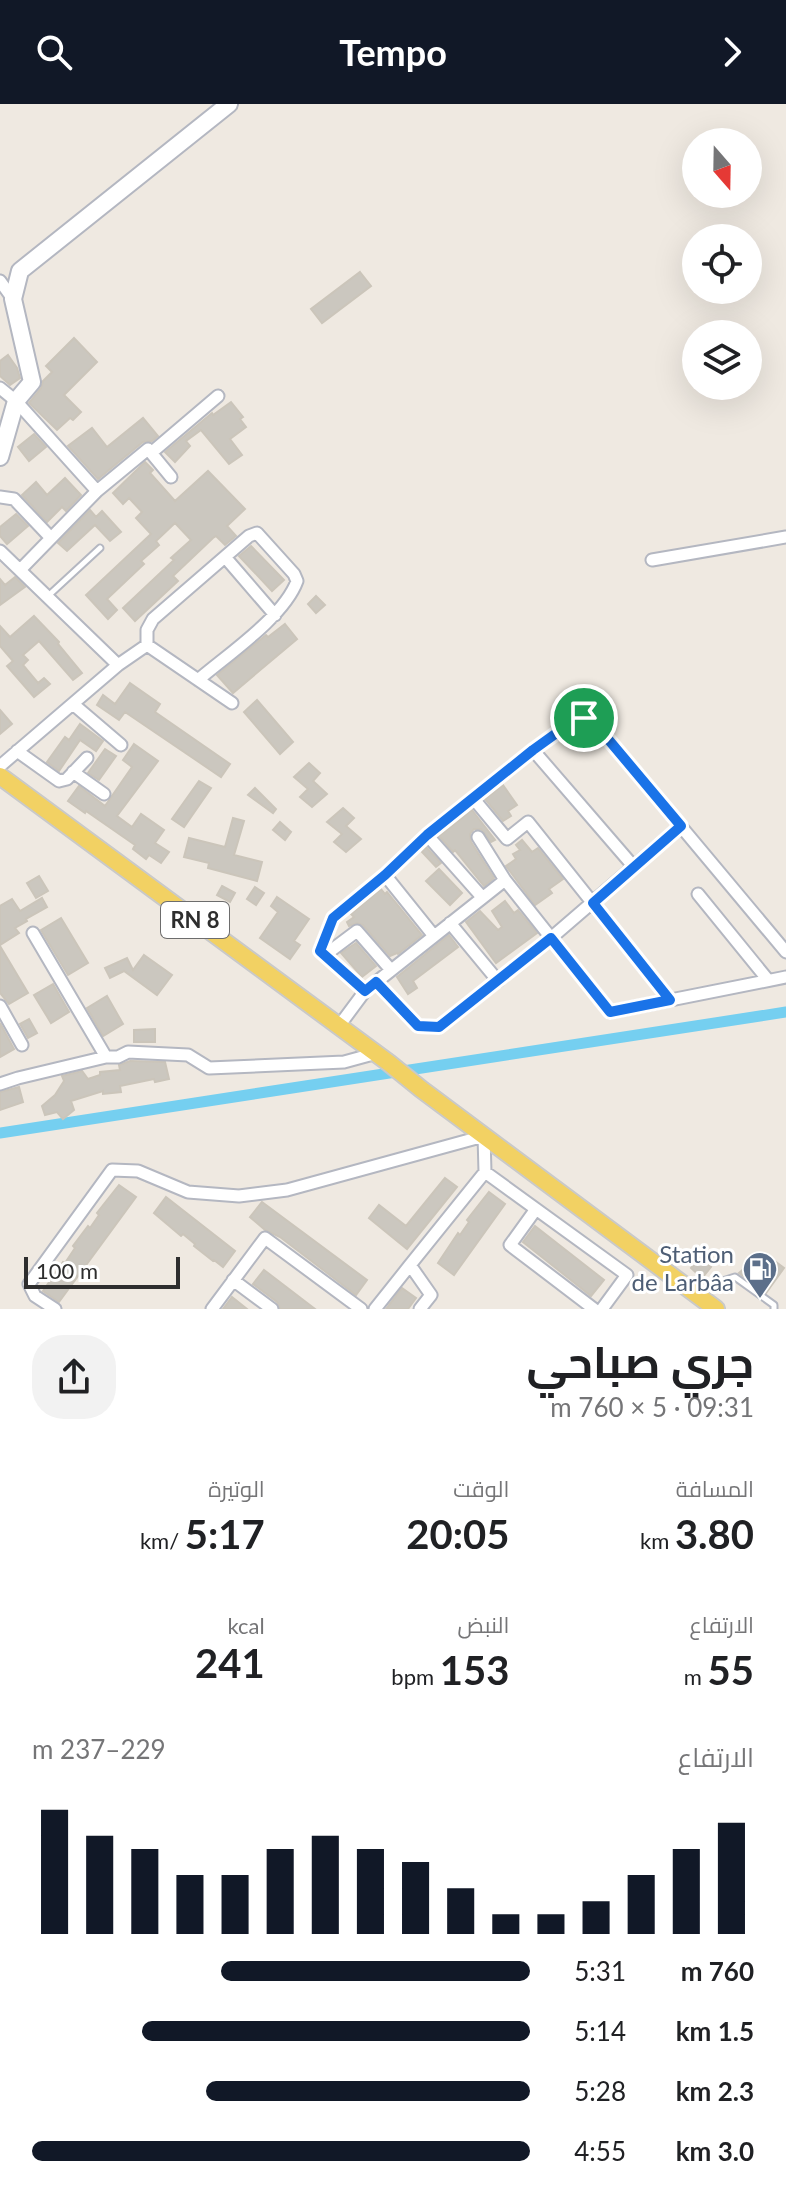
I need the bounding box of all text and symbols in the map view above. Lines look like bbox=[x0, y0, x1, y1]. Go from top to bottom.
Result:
icon: search bbox=[32, 30, 76, 74]
text: Tempo bbox=[339, 30, 447, 74]
icon: forward bbox=[710, 30, 754, 74]
north arrow bbox=[682, 128, 762, 208]
map controls bbox=[682, 128, 762, 400]
button: locate bbox=[682, 224, 762, 304]
button: layers bbox=[682, 320, 762, 400]
pin bbox=[550, 684, 618, 752]
icon: arrive bbox=[562, 696, 606, 740]
road number: RN 8 bbox=[161, 902, 229, 938]
place label: Station de Larbâa bbox=[631, 1239, 734, 1296]
fuel station icon: Station de Larbâa bbox=[741, 1250, 779, 1300]
scale bar bbox=[24, 1253, 180, 1289]
text: 100 m bbox=[36, 1257, 98, 1284]
button: share bbox=[32, 1335, 116, 1419]
text: جري صباحي bbox=[526, 1335, 754, 1387]
text: 09:31 · 5 × 760 m bbox=[550, 1391, 754, 1423]
text: الوتيرة bbox=[208, 1475, 265, 1502]
text: الوقت bbox=[453, 1475, 509, 1502]
text: المسافة bbox=[676, 1475, 754, 1502]
text: 5:17 bbox=[185, 1510, 265, 1558]
text: 20:05 bbox=[406, 1510, 509, 1558]
text: 3.80 bbox=[675, 1510, 754, 1558]
text: /km bbox=[140, 1527, 185, 1554]
text: km bbox=[640, 1527, 675, 1554]
text: النبض bbox=[458, 1611, 509, 1638]
text: الارتفاع bbox=[690, 1611, 754, 1638]
text: kcal bbox=[227, 1612, 265, 1639]
text: 241 bbox=[195, 1639, 265, 1687]
text: 153 bbox=[440, 1646, 509, 1694]
text: 55 bbox=[708, 1646, 754, 1694]
text: bpm bbox=[391, 1663, 440, 1690]
text: m bbox=[684, 1663, 708, 1690]
text: 229–237 m bbox=[32, 1733, 166, 1765]
text: الارتفاع bbox=[678, 1741, 754, 1773]
text: 5:31 bbox=[574, 1955, 626, 1987]
text: 760 m bbox=[681, 1955, 754, 1987]
text: 5:14 bbox=[574, 2015, 626, 2047]
text: 1.5 km bbox=[676, 2015, 754, 2047]
text: 5:28 bbox=[574, 2075, 626, 2107]
text: 2.3 km bbox=[676, 2075, 754, 2107]
text: 4:55 bbox=[574, 2135, 626, 2167]
text: 3.0 km bbox=[676, 2135, 754, 2167]

